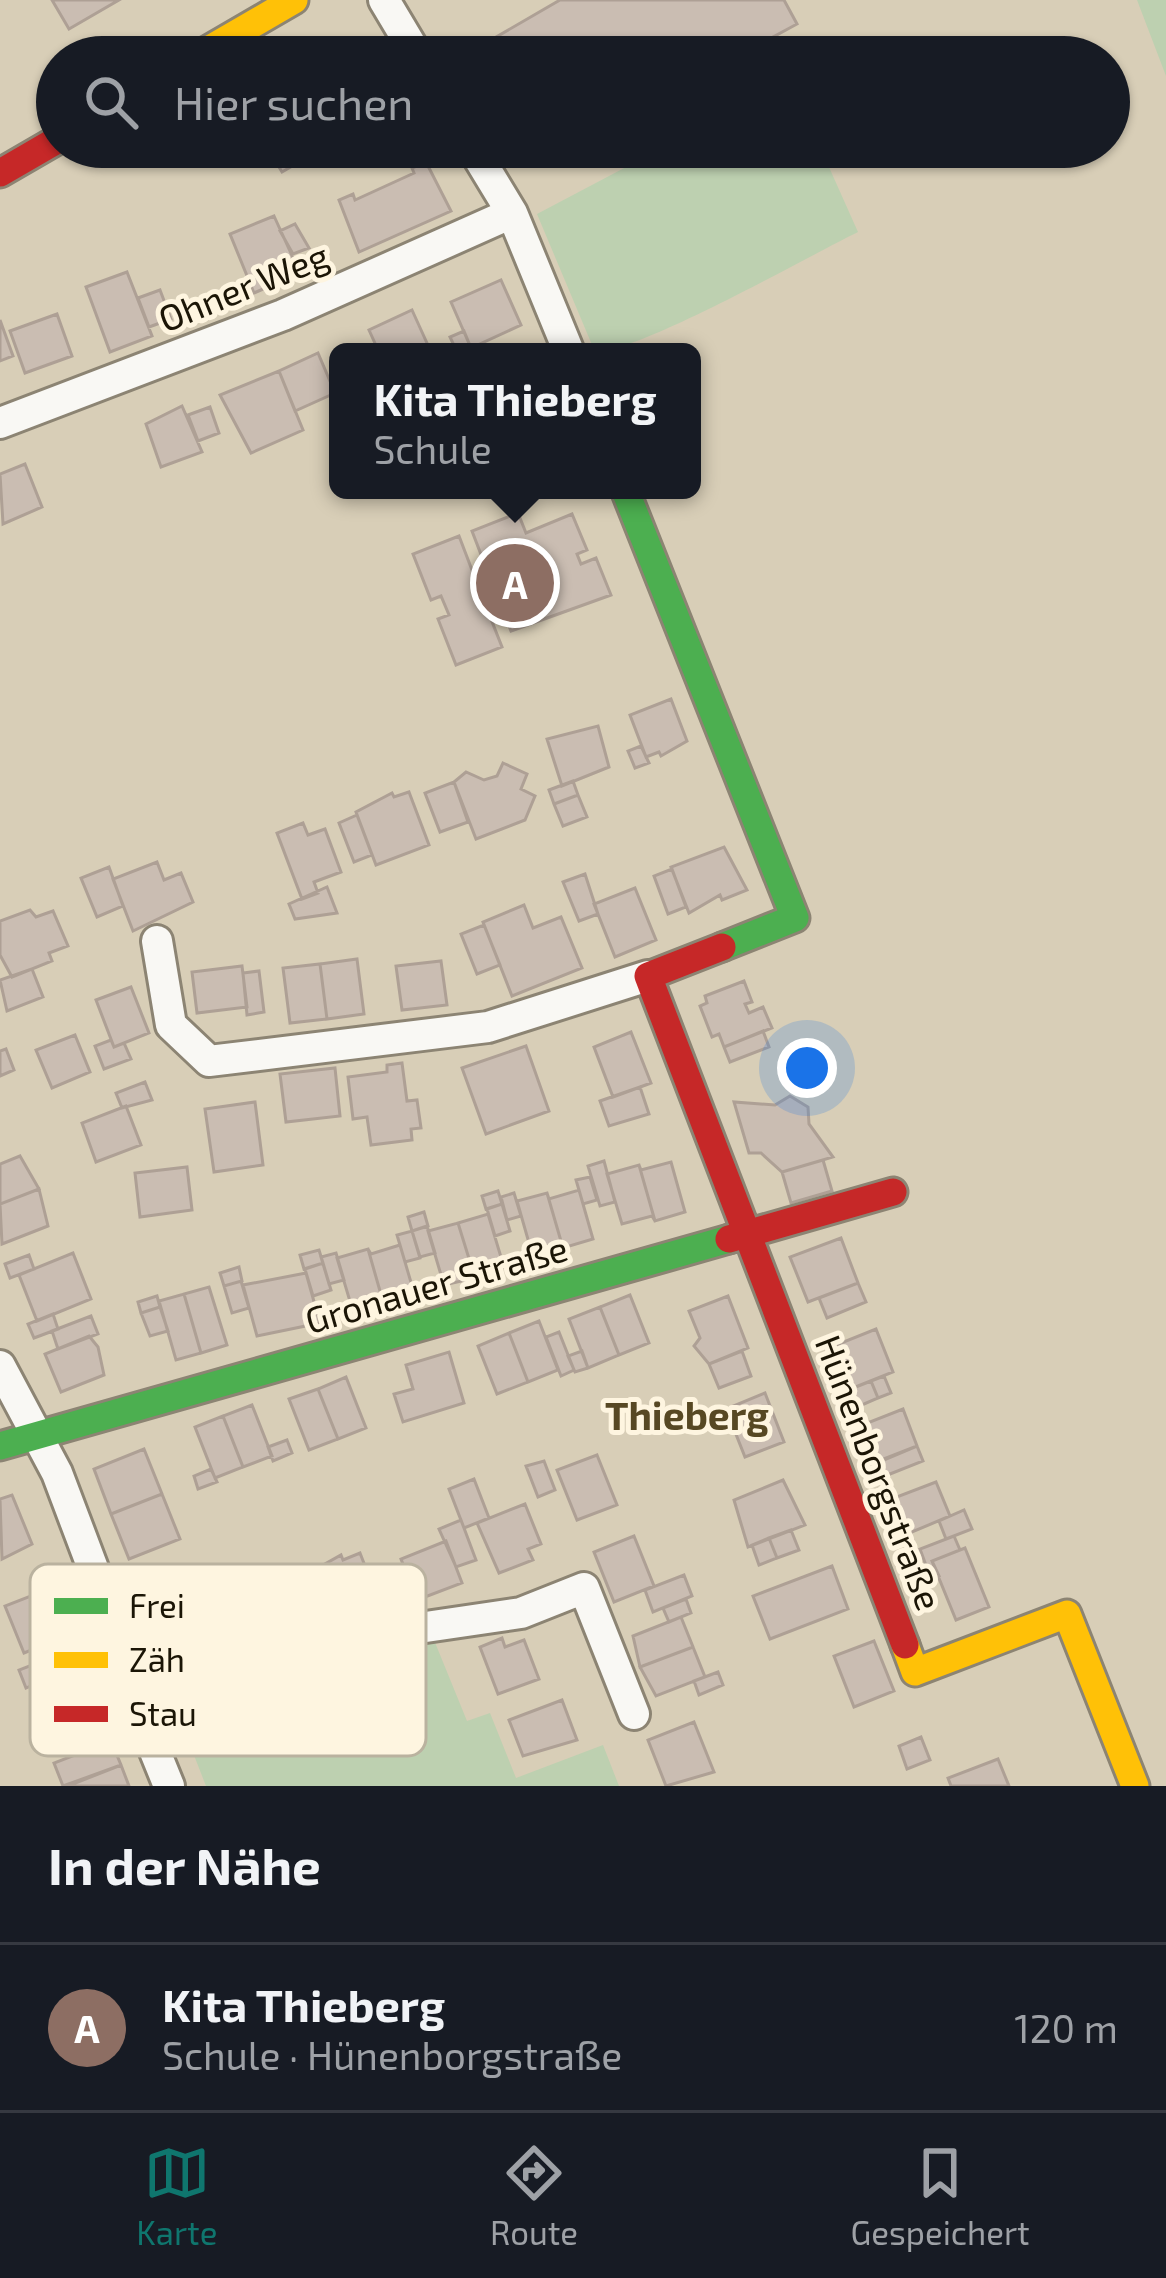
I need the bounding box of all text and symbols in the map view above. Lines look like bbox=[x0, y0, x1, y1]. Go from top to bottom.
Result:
search box bbox=[36, 36, 1130, 168]
icon: search bbox=[78, 69, 144, 135]
text: Hier suchen bbox=[174, 75, 414, 129]
street label: Ohner Weg bbox=[152, 232, 334, 340]
popup bbox=[329, 343, 701, 499]
text: Kita Thieberg bbox=[373, 371, 657, 425]
text: Schule bbox=[373, 425, 492, 472]
pin: A bbox=[476, 538, 554, 628]
your location bbox=[777, 1038, 837, 1098]
street label: Gronauer Straße bbox=[300, 1225, 572, 1341]
street label: Hünenborgstraße bbox=[808, 1328, 952, 1616]
district label: Thieberg bbox=[605, 1391, 769, 1438]
legend bbox=[30, 1564, 426, 1756]
text: Frei bbox=[129, 1585, 185, 1625]
text: Zäh bbox=[129, 1639, 185, 1679]
text: Stau bbox=[129, 1693, 197, 1733]
text: In der Nähe bbox=[48, 1834, 321, 1895]
text: Kita Thieberg bbox=[162, 1977, 445, 2031]
text: A bbox=[74, 2004, 100, 2051]
text: 120 m bbox=[1014, 2004, 1118, 2051]
text: Schule · Hünenborgstraße bbox=[162, 2031, 622, 2078]
tab: Karte bbox=[136, 2140, 217, 2252]
tab: Route bbox=[490, 2140, 578, 2252]
tab: Gespeichert bbox=[851, 2140, 1030, 2252]

